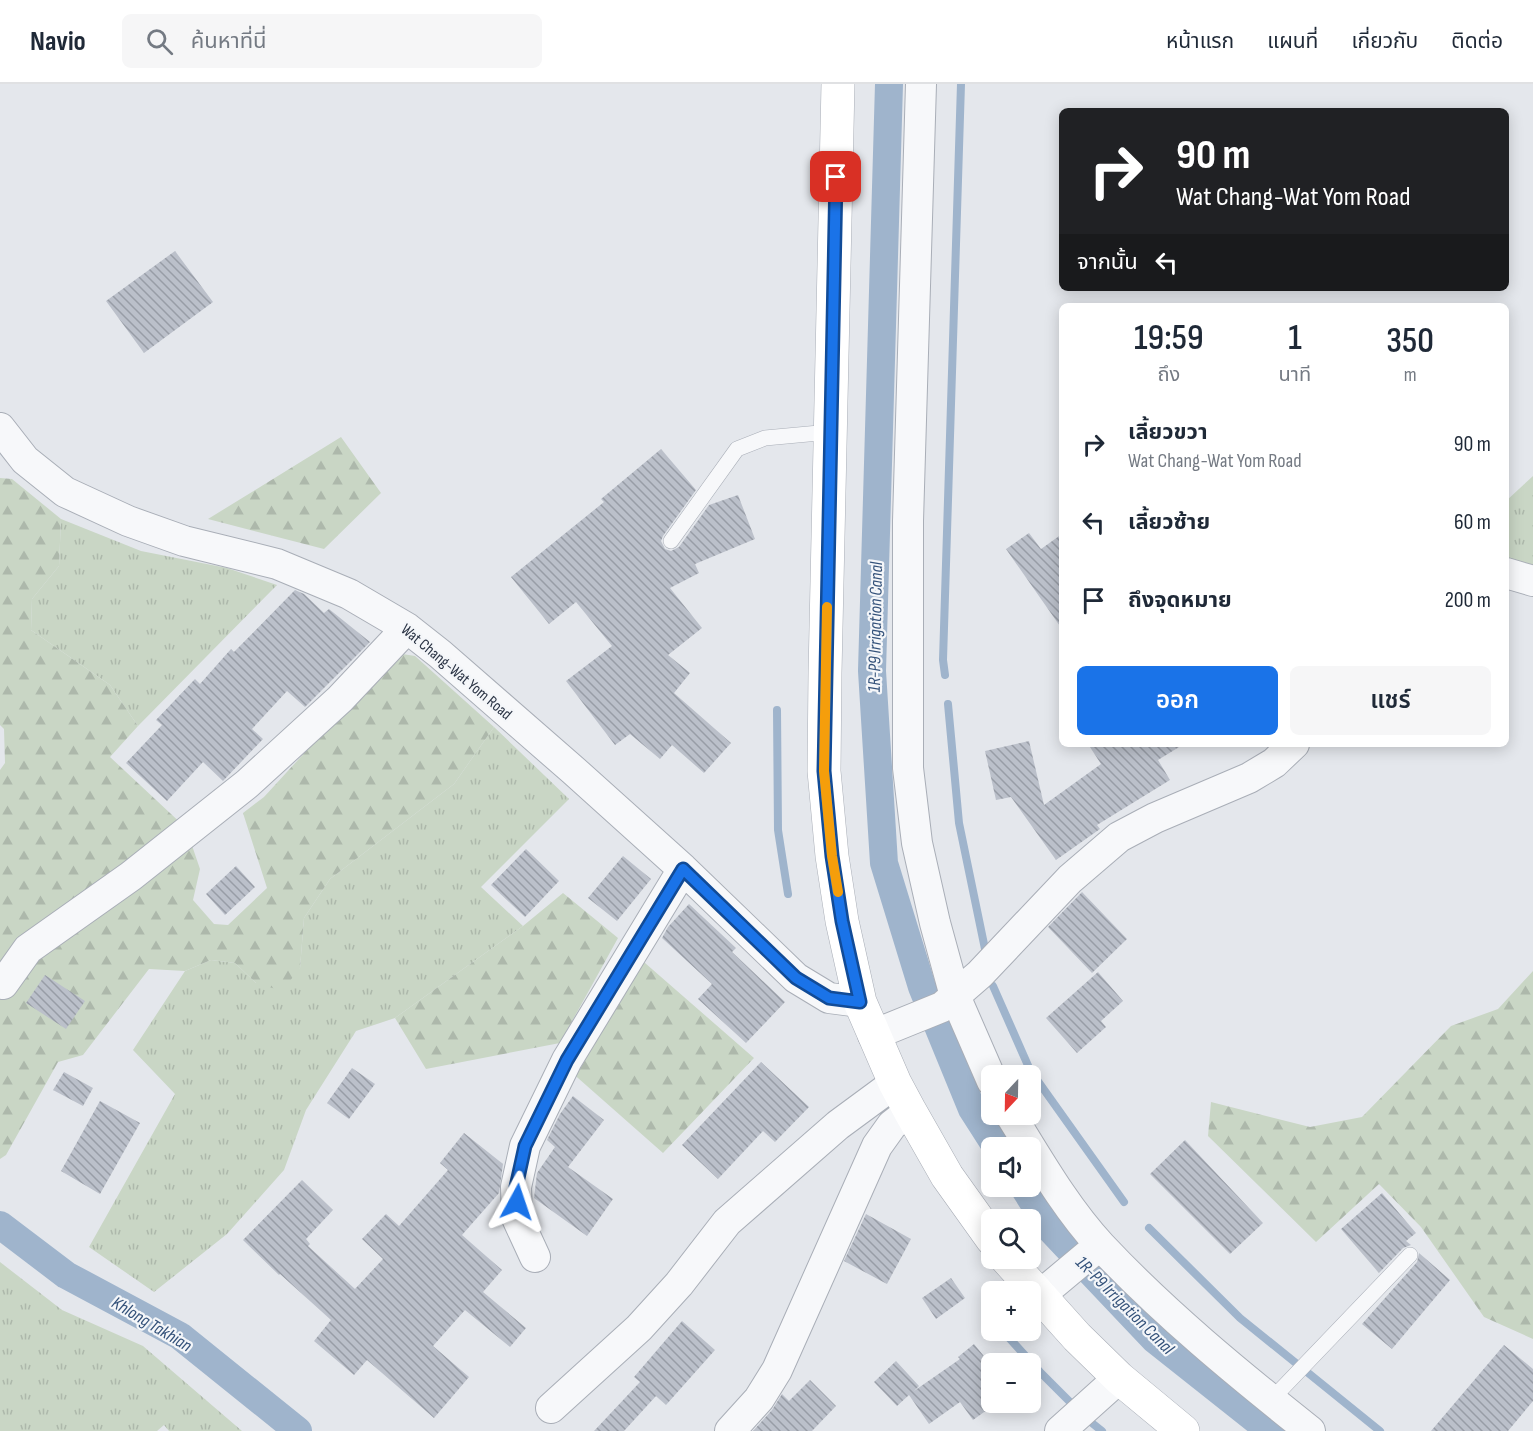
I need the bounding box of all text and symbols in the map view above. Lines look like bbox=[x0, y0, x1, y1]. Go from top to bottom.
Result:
search box bbox=[122, 14, 542, 68]
text: Navio bbox=[30, 25, 86, 58]
icon: search bbox=[143, 25, 176, 58]
text: ค้นหาที่นี่ bbox=[191, 28, 267, 55]
text: หน้าแรก bbox=[1166, 29, 1234, 54]
text: แผนที่ bbox=[1267, 29, 1318, 54]
text: เกี่ยวกับ bbox=[1351, 29, 1418, 54]
text: ติดต่อ bbox=[1451, 29, 1503, 54]
text: 90 m bbox=[1176, 130, 1250, 181]
icon: right bbox=[1077, 132, 1155, 210]
pin bbox=[810, 151, 861, 202]
icon: arrive bbox=[819, 160, 852, 193]
text: Wat Chang-Wat Yom Road bbox=[1176, 181, 1410, 213]
icon: left bbox=[1150, 246, 1183, 279]
text: จากนั้น bbox=[1077, 249, 1138, 276]
text: 19:59 bbox=[1134, 317, 1204, 360]
text: 1 bbox=[1288, 317, 1302, 360]
text: 350 bbox=[1386, 320, 1434, 363]
text: ถึง bbox=[1157, 363, 1180, 387]
text: นาที bbox=[1279, 363, 1311, 387]
text: m bbox=[1404, 363, 1416, 387]
text: เลี้ยวขวา bbox=[1128, 419, 1208, 446]
icon: right bbox=[1077, 428, 1110, 461]
text: 90 m bbox=[1454, 431, 1491, 458]
text: Wat Chang-Wat Yom Road bbox=[1128, 449, 1302, 473]
icon: left bbox=[1077, 506, 1110, 539]
text: เลี้ยวซ้าย bbox=[1128, 509, 1210, 536]
text: 60 m bbox=[1454, 509, 1491, 536]
water label: 1R-P9 Irrigation Canal bbox=[864, 561, 887, 692]
icon: arrive bbox=[1077, 584, 1110, 617]
text: ถึงจุดหมาย bbox=[1128, 587, 1232, 614]
text: 200 m bbox=[1445, 587, 1491, 614]
street label: Wat Chang-Wat Yom Road bbox=[397, 620, 515, 724]
button: ออก bbox=[1077, 666, 1278, 735]
button: แชร์ bbox=[1290, 666, 1491, 735]
north arrow bbox=[981, 1065, 1041, 1125]
map controls bbox=[981, 1065, 1041, 1413]
button: sound bbox=[981, 1137, 1041, 1197]
position arrow bbox=[485, 1170, 549, 1234]
button: search bbox=[981, 1209, 1041, 1269]
water label: 1R-P9 Irrigation Canal bbox=[1071, 1252, 1179, 1359]
button: + bbox=[981, 1281, 1041, 1341]
water label: Khlong Takhian bbox=[108, 1292, 196, 1357]
button: − bbox=[981, 1353, 1041, 1413]

